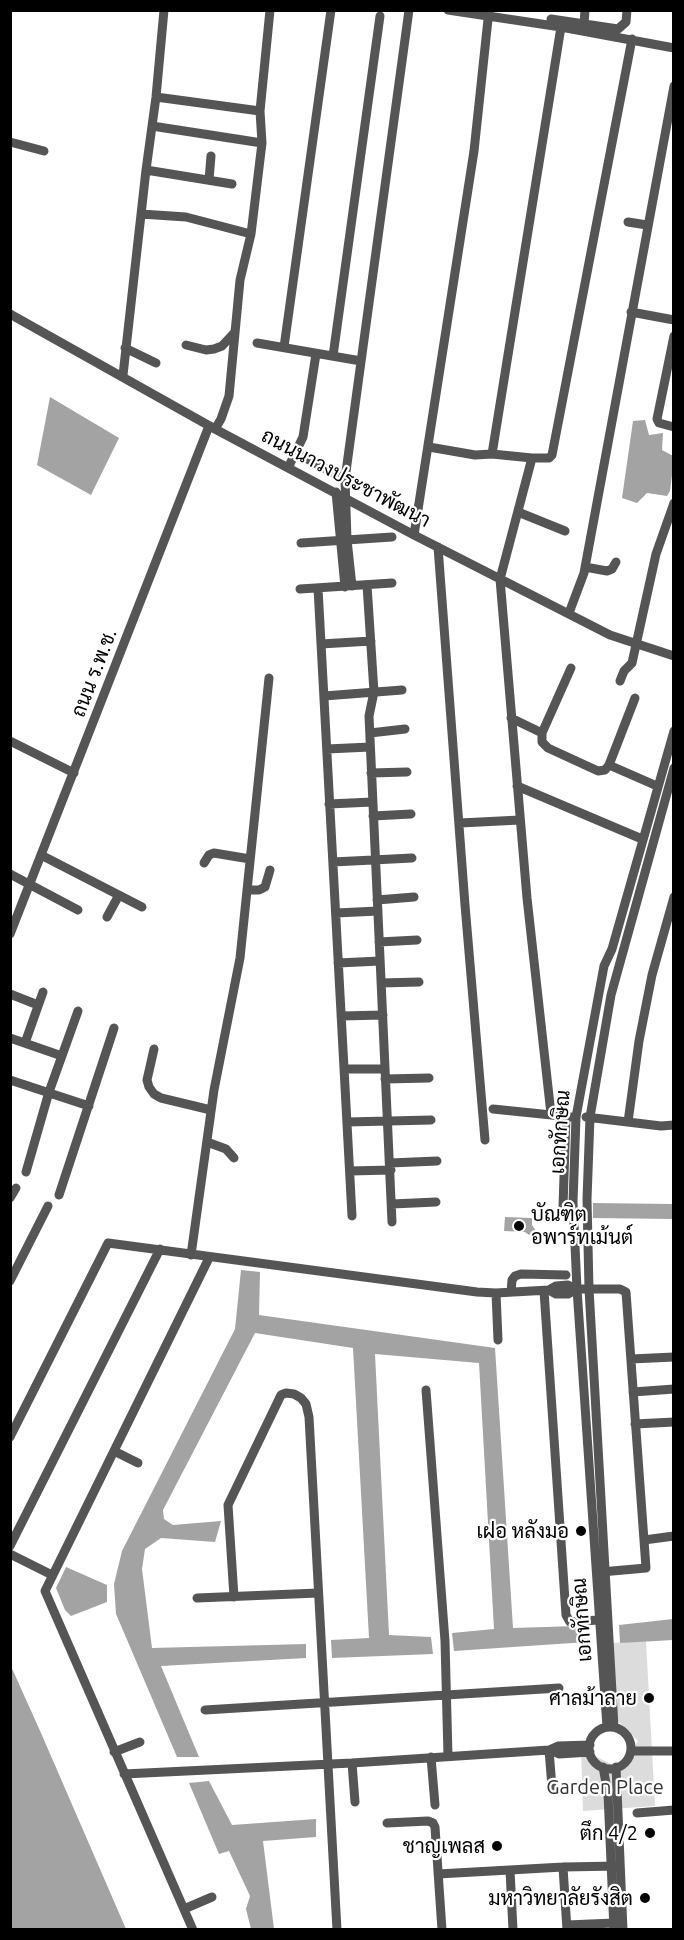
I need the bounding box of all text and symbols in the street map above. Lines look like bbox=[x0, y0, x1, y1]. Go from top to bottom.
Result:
street label: ถนนนาวงประชาพัฒนา bbox=[258, 423, 434, 533]
street label: ถนน ร.พ.ช. bbox=[66, 625, 122, 721]
street label: เอกทักษิณ bbox=[545, 1089, 575, 1175]
place label: บัณฑิต อพาร์ทเม้นต์ bbox=[531, 1202, 633, 1249]
marker: บัณฑิต อพาร์ทเม้นต์ bbox=[512, 1219, 526, 1233]
place label: เฝอ หลังมอ bbox=[477, 1519, 569, 1543]
marker: เฝอ หลังมอ bbox=[574, 1524, 588, 1538]
street label: เอกทักษิณ bbox=[567, 1577, 597, 1663]
place label: ศาลม้าลาย bbox=[549, 1686, 637, 1710]
marker: ศาลม้าลาย bbox=[642, 1691, 656, 1705]
park label: Garden Place bbox=[546, 1775, 664, 1799]
place label: ตึก 4/2 bbox=[580, 1821, 638, 1845]
marker: ตึก 4/2 bbox=[643, 1826, 657, 1840]
place label: ชาญเพลส bbox=[403, 1834, 485, 1858]
marker: ชาญเพลส bbox=[490, 1839, 504, 1853]
place label: มหาวิทยาลัยรังสิต bbox=[488, 1886, 633, 1910]
marker: มหาวิทยาลัยรังสิต bbox=[638, 1891, 652, 1905]

